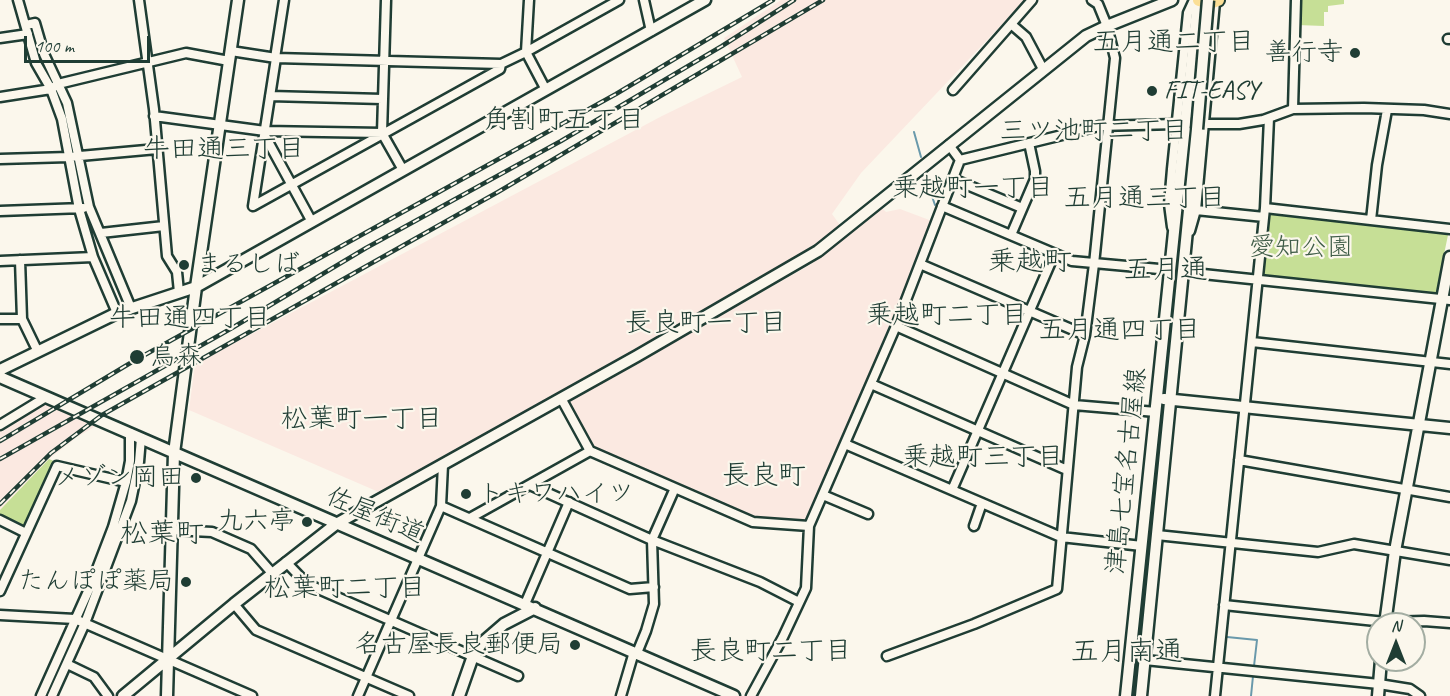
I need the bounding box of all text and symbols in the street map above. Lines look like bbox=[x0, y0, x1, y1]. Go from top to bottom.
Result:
scale bar bbox=[27, 24, 153, 62]
district label: 五月通二丁目 bbox=[1093, 27, 1255, 59]
text: 100 m bbox=[35, 35, 74, 57]
place label: 善行寺 bbox=[1265, 37, 1343, 69]
marker: 善行寺 bbox=[1348, 46, 1362, 60]
place label: FIT-EASY bbox=[1164, 75, 1259, 107]
marker: FIT-EASY bbox=[1145, 84, 1159, 98]
district label: 角割町五丁目 bbox=[483, 105, 645, 137]
district label: 三ツ池町二丁目 bbox=[1000, 116, 1188, 148]
district label: 牛田通三丁目 bbox=[143, 134, 305, 166]
district label: 乗越町一丁目 bbox=[892, 173, 1054, 205]
district label: 五月通三丁目 bbox=[1064, 183, 1226, 215]
park label: 愛知公園 bbox=[1249, 232, 1353, 264]
district label: 乗越町 bbox=[988, 246, 1072, 280]
place label: まるしば bbox=[196, 249, 300, 281]
district label: 五月通 bbox=[1124, 254, 1208, 288]
marker: まるしば bbox=[177, 258, 191, 272]
district label: 乗越町二丁目 bbox=[866, 300, 1028, 332]
district label: 牛田通四丁目 bbox=[109, 303, 271, 335]
district label: 長良町一丁目 bbox=[625, 308, 787, 340]
district label: 五月通四丁目 bbox=[1039, 315, 1201, 347]
place label: 烏森 bbox=[150, 341, 202, 373]
marker: 烏森 bbox=[128, 348, 146, 366]
street label: 津島七宝名古屋線 bbox=[1101, 366, 1153, 576]
district label: 松葉町一丁目 bbox=[281, 404, 443, 436]
district label: 乗越町三丁目 bbox=[902, 442, 1064, 474]
district label: 長良町 bbox=[722, 460, 806, 494]
place label: メゾン岡田 bbox=[54, 462, 184, 494]
marker: メゾン岡田 bbox=[189, 471, 203, 485]
place label: トキワハイツ bbox=[478, 478, 634, 510]
street label: 佐屋街道 bbox=[321, 481, 429, 551]
marker: トキワハイツ bbox=[459, 487, 473, 501]
place label: 九六亭 bbox=[217, 506, 295, 538]
marker: 九六亭 bbox=[300, 515, 314, 529]
district label: 松葉町 bbox=[120, 518, 204, 552]
place label: たんぽぽ薬局 bbox=[18, 566, 174, 598]
district label: 松葉町二丁目 bbox=[264, 573, 426, 605]
marker: たんぽぽ薬局 bbox=[179, 575, 193, 589]
north arrow bbox=[1366, 612, 1426, 672]
text: N bbox=[1391, 616, 1401, 636]
place label: 名古屋長良郵便局 bbox=[355, 629, 563, 661]
district label: 長良町二丁目 bbox=[690, 636, 852, 668]
district label: 五月南通 bbox=[1071, 636, 1183, 670]
marker: 名古屋長良郵便局 bbox=[568, 638, 582, 652]

